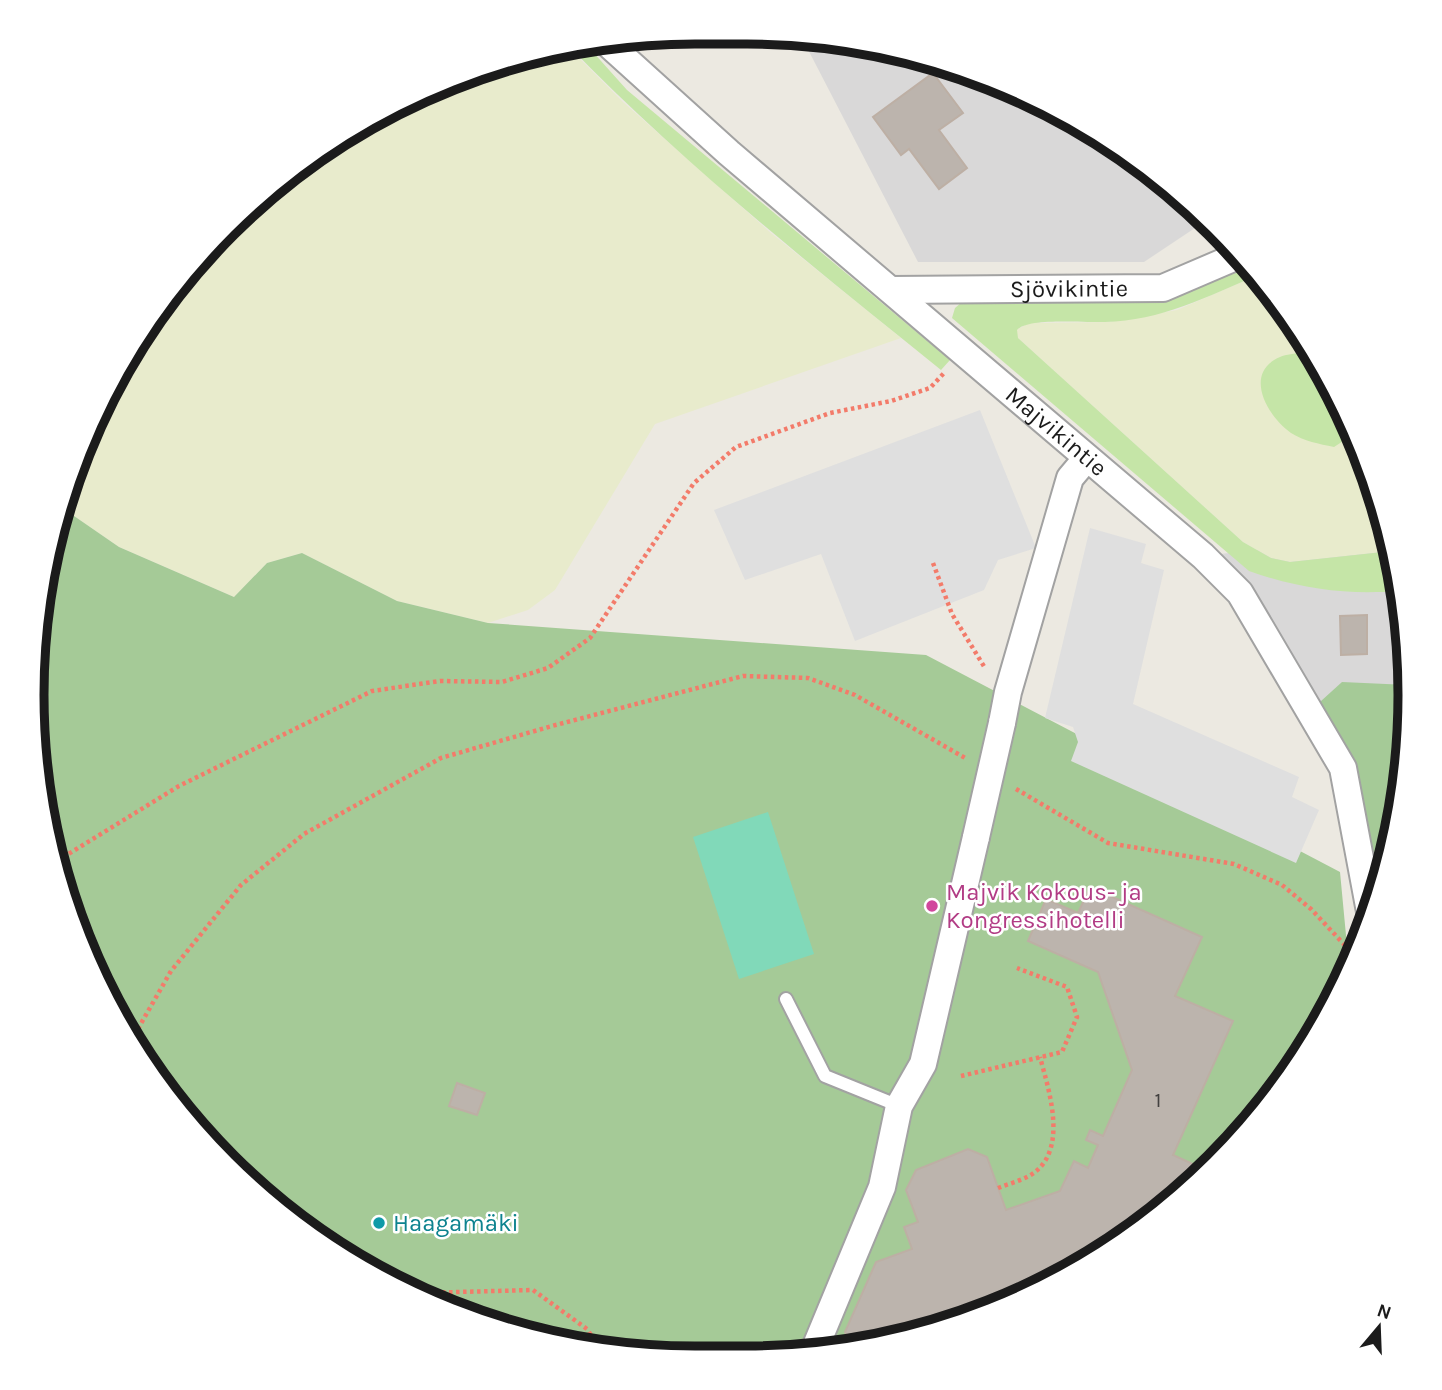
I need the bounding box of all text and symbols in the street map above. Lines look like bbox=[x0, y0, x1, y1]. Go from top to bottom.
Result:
street label: Sjövikintie bbox=[1010, 274, 1128, 303]
street label: Majvikintie bbox=[1000, 380, 1113, 482]
place label: Majvik Kokous- ja Kongressihotelli bbox=[946, 878, 1142, 934]
marker: Majvik Kokous- ja Kongressihotelli bbox=[924, 898, 940, 914]
house number: 1 bbox=[1155, 1088, 1161, 1112]
place label: Haagamäki bbox=[393, 1209, 519, 1237]
marker: Haagamäki bbox=[371, 1215, 387, 1231]
north arrow bbox=[1344, 1292, 1414, 1362]
text: N bbox=[1374, 1299, 1394, 1324]

